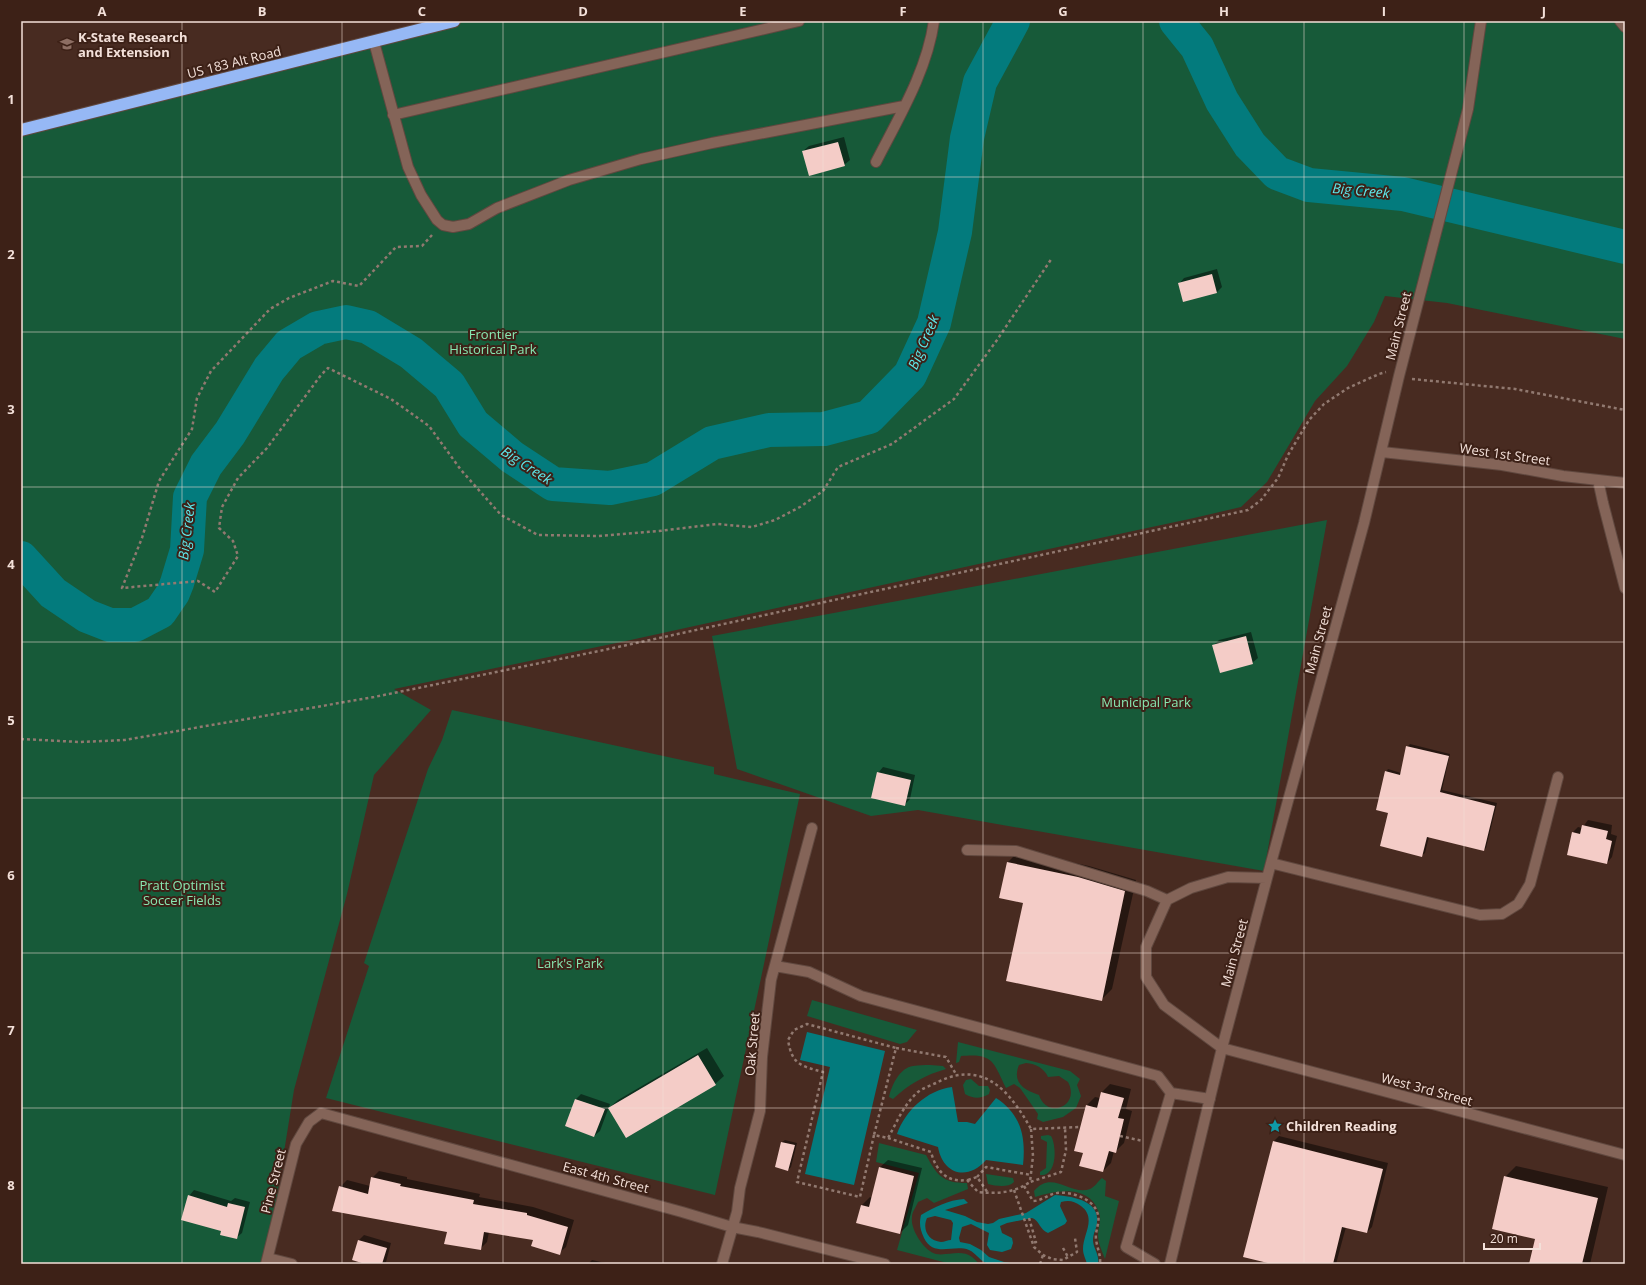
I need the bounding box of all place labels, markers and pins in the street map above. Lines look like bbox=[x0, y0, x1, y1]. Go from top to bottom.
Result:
place label: K-State Research and Extension bbox=[78, 28, 188, 61]
school or university icon: K-State Research and Extension bbox=[59, 36, 75, 52]
place label: Children Reading bbox=[1286, 1117, 1397, 1135]
place icon: Children Reading bbox=[1267, 1118, 1283, 1134]

